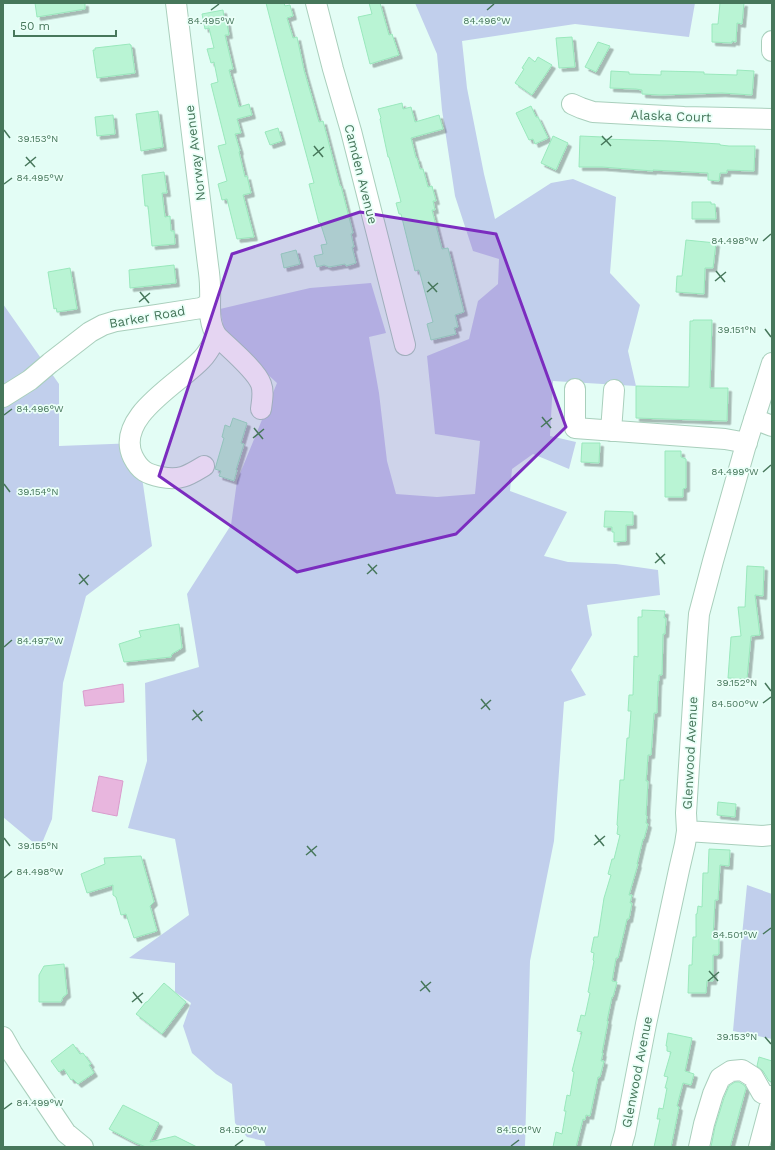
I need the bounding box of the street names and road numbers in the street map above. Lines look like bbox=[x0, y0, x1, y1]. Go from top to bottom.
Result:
street label: Norway Avenue bbox=[182, 104, 208, 202]
street label: Alaska Court bbox=[630, 107, 712, 125]
street label: Camden Avenue bbox=[341, 123, 381, 225]
street label: Barker Road bbox=[108, 303, 186, 331]
street label: Glenwood Avenue bbox=[680, 696, 700, 810]
street label: Glenwood Avenue bbox=[619, 1015, 655, 1129]

